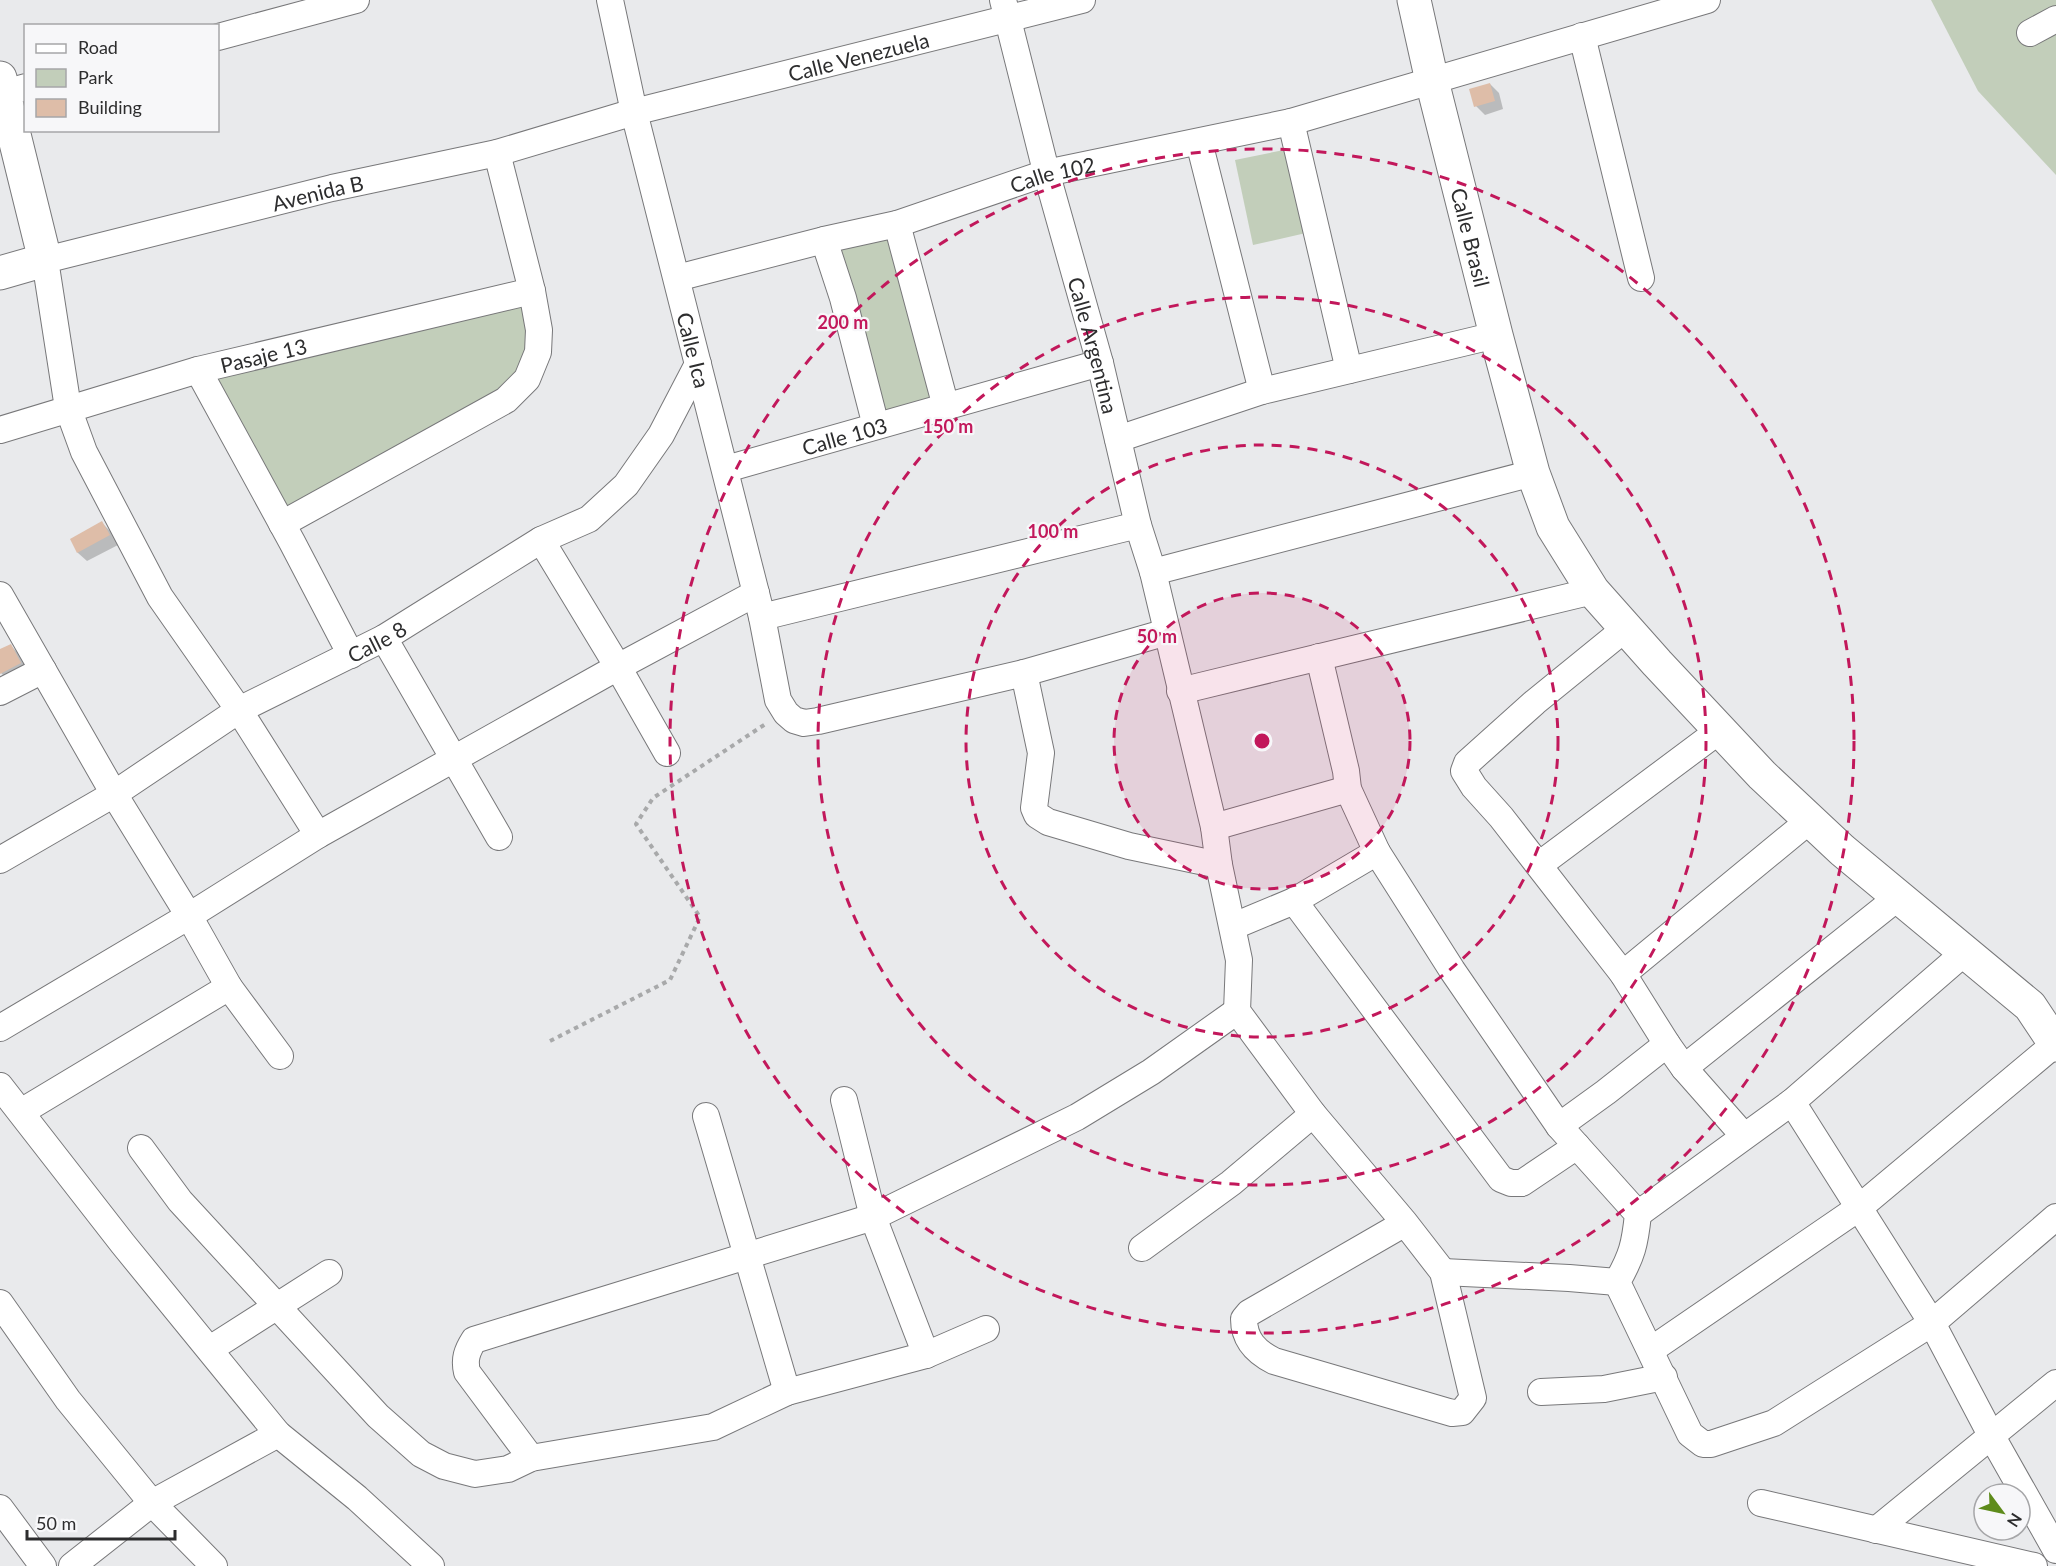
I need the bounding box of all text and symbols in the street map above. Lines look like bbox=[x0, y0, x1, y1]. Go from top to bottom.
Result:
legend bbox=[24, 24, 219, 132]
street label: Calle Venezuela bbox=[785, 26, 932, 86]
text: Road bbox=[78, 36, 118, 58]
text: Park bbox=[78, 66, 114, 88]
text: Building bbox=[78, 96, 142, 118]
street label: Calle 102 bbox=[1006, 151, 1097, 197]
street label: Avenida B bbox=[269, 169, 365, 215]
street label: Calle Brasil bbox=[1447, 185, 1496, 289]
street label: Calle Argentina bbox=[1064, 274, 1124, 416]
street label: Calle Ica bbox=[673, 310, 716, 390]
text: 200 m bbox=[818, 311, 868, 333]
street label: Pasaje 13 bbox=[218, 332, 309, 377]
street label: Calle 103 bbox=[799, 412, 890, 459]
text: 150 m bbox=[923, 415, 973, 437]
text: 100 m bbox=[1028, 520, 1078, 542]
street label: Calle 8 bbox=[343, 615, 410, 667]
text: 50 m bbox=[1137, 625, 1177, 647]
centre of rings bbox=[1252, 731, 1272, 751]
north arrow bbox=[1972, 1482, 2032, 1542]
scale bar bbox=[27, 1503, 176, 1541]
text: N bbox=[2004, 1510, 2026, 1531]
text: 50 m bbox=[36, 1512, 76, 1534]

